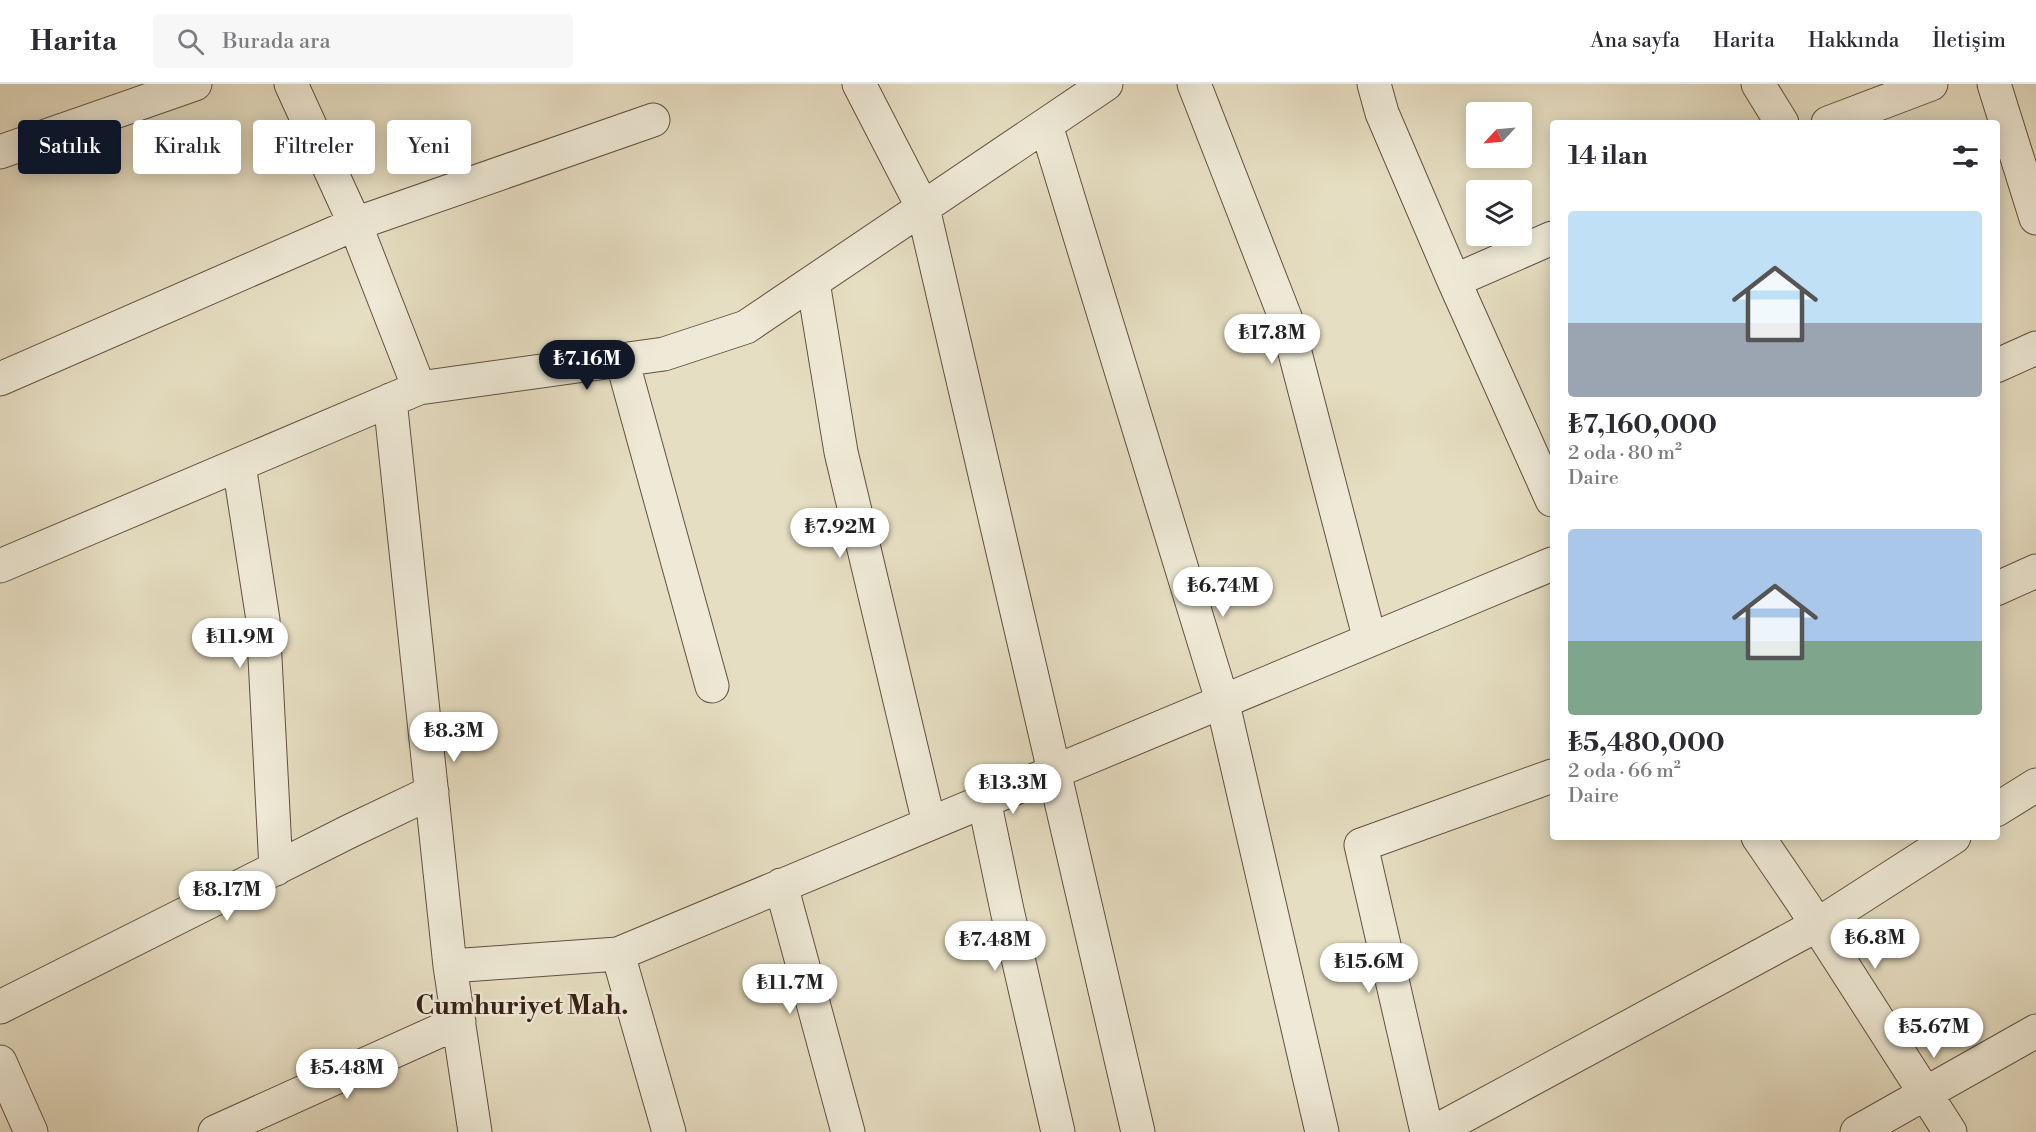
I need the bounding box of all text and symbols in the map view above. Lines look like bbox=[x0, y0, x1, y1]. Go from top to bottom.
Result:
search box bbox=[153, 14, 573, 68]
text: Harita bbox=[30, 24, 117, 59]
icon: search bbox=[174, 25, 207, 58]
text: Burada ara bbox=[222, 28, 331, 55]
text: Ana sayfa bbox=[1590, 28, 1680, 54]
text: Harita bbox=[1713, 28, 1775, 54]
text: Hakkında bbox=[1808, 28, 1899, 54]
text: İletişim bbox=[1932, 28, 2006, 54]
north arrow bbox=[1466, 102, 1532, 168]
map controls bbox=[1466, 102, 1532, 246]
chip: Satılık bbox=[18, 120, 121, 174]
chip: Kiralık bbox=[133, 120, 241, 174]
chip: Filtreler bbox=[253, 120, 375, 174]
chip: Yeni bbox=[387, 120, 471, 174]
text: 14 ilan bbox=[1568, 140, 1648, 172]
icon: filters bbox=[1949, 140, 1982, 173]
button: layers bbox=[1466, 180, 1532, 246]
icon: home bbox=[1721, 250, 1829, 358]
pin: ₺17.8M bbox=[1223, 314, 1321, 365]
text: ₺17.8M bbox=[1238, 321, 1306, 346]
pin: ₺7.16M bbox=[538, 340, 636, 391]
text: ₺7.16M bbox=[553, 347, 621, 372]
text: ₺7,160,000 bbox=[1568, 409, 1717, 441]
text: 2 oda · 80 m² bbox=[1568, 441, 1682, 466]
text: Daire bbox=[1568, 466, 1619, 491]
pin: ₺7.92M bbox=[791, 508, 889, 559]
text: ₺7.92M bbox=[804, 515, 876, 540]
pin: ₺6.74M bbox=[1174, 567, 1272, 618]
icon: home bbox=[1721, 568, 1829, 676]
text: ₺6.74M bbox=[1187, 574, 1259, 599]
pin: ₺11.9M bbox=[191, 618, 289, 669]
text: ₺11.9M bbox=[206, 625, 274, 650]
pin: ₺8.3M bbox=[412, 712, 496, 763]
text: ₺8.3M bbox=[424, 719, 484, 744]
text: ₺5,480,000 bbox=[1568, 727, 1725, 759]
text: 2 oda · 66 m² bbox=[1568, 759, 1681, 784]
pin: ₺13.3M bbox=[964, 764, 1062, 815]
text: ₺13.3M bbox=[978, 771, 1048, 796]
text: Daire bbox=[1568, 784, 1619, 809]
pin: ₺8.17M bbox=[178, 871, 276, 922]
text: ₺8.17M bbox=[193, 878, 261, 903]
pin: ₺6.8M bbox=[1833, 919, 1917, 970]
pin: ₺7.48M bbox=[946, 921, 1044, 972]
text: ₺6.8M bbox=[1845, 926, 1905, 951]
text: ₺7.48M bbox=[959, 928, 1031, 953]
pin: ₺15.6M bbox=[1320, 943, 1418, 994]
text: ₺15.6M bbox=[1334, 950, 1404, 975]
pin: ₺11.7M bbox=[741, 964, 839, 1015]
text: ₺11.7M bbox=[756, 971, 824, 996]
district label: Cumhuriyet Mah. bbox=[416, 990, 628, 1022]
pin: ₺5.67M bbox=[1885, 1008, 1983, 1059]
text: ₺5.67M bbox=[1898, 1015, 1970, 1040]
pin: ₺5.48M bbox=[298, 1049, 396, 1100]
text: ₺5.48M bbox=[310, 1056, 384, 1081]

